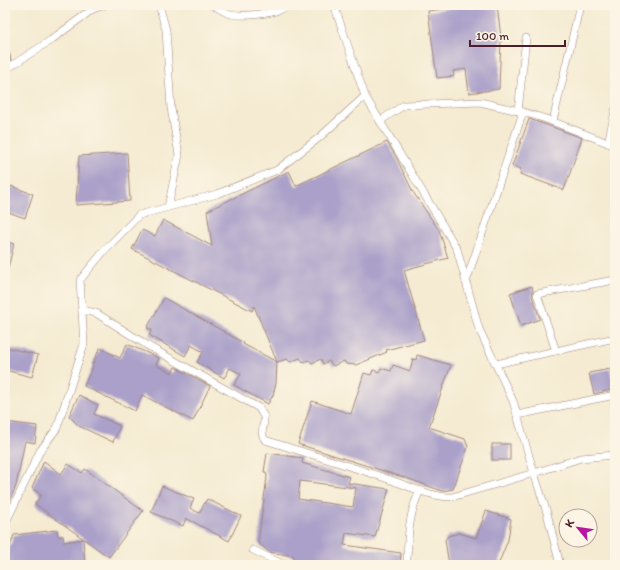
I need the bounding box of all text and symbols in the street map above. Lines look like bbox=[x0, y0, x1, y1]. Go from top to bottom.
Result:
scale bar bbox=[470, 22, 565, 48]
text: 100 m bbox=[476, 29, 509, 43]
north arrow bbox=[558, 508, 598, 548]
text: K bbox=[562, 516, 578, 530]

